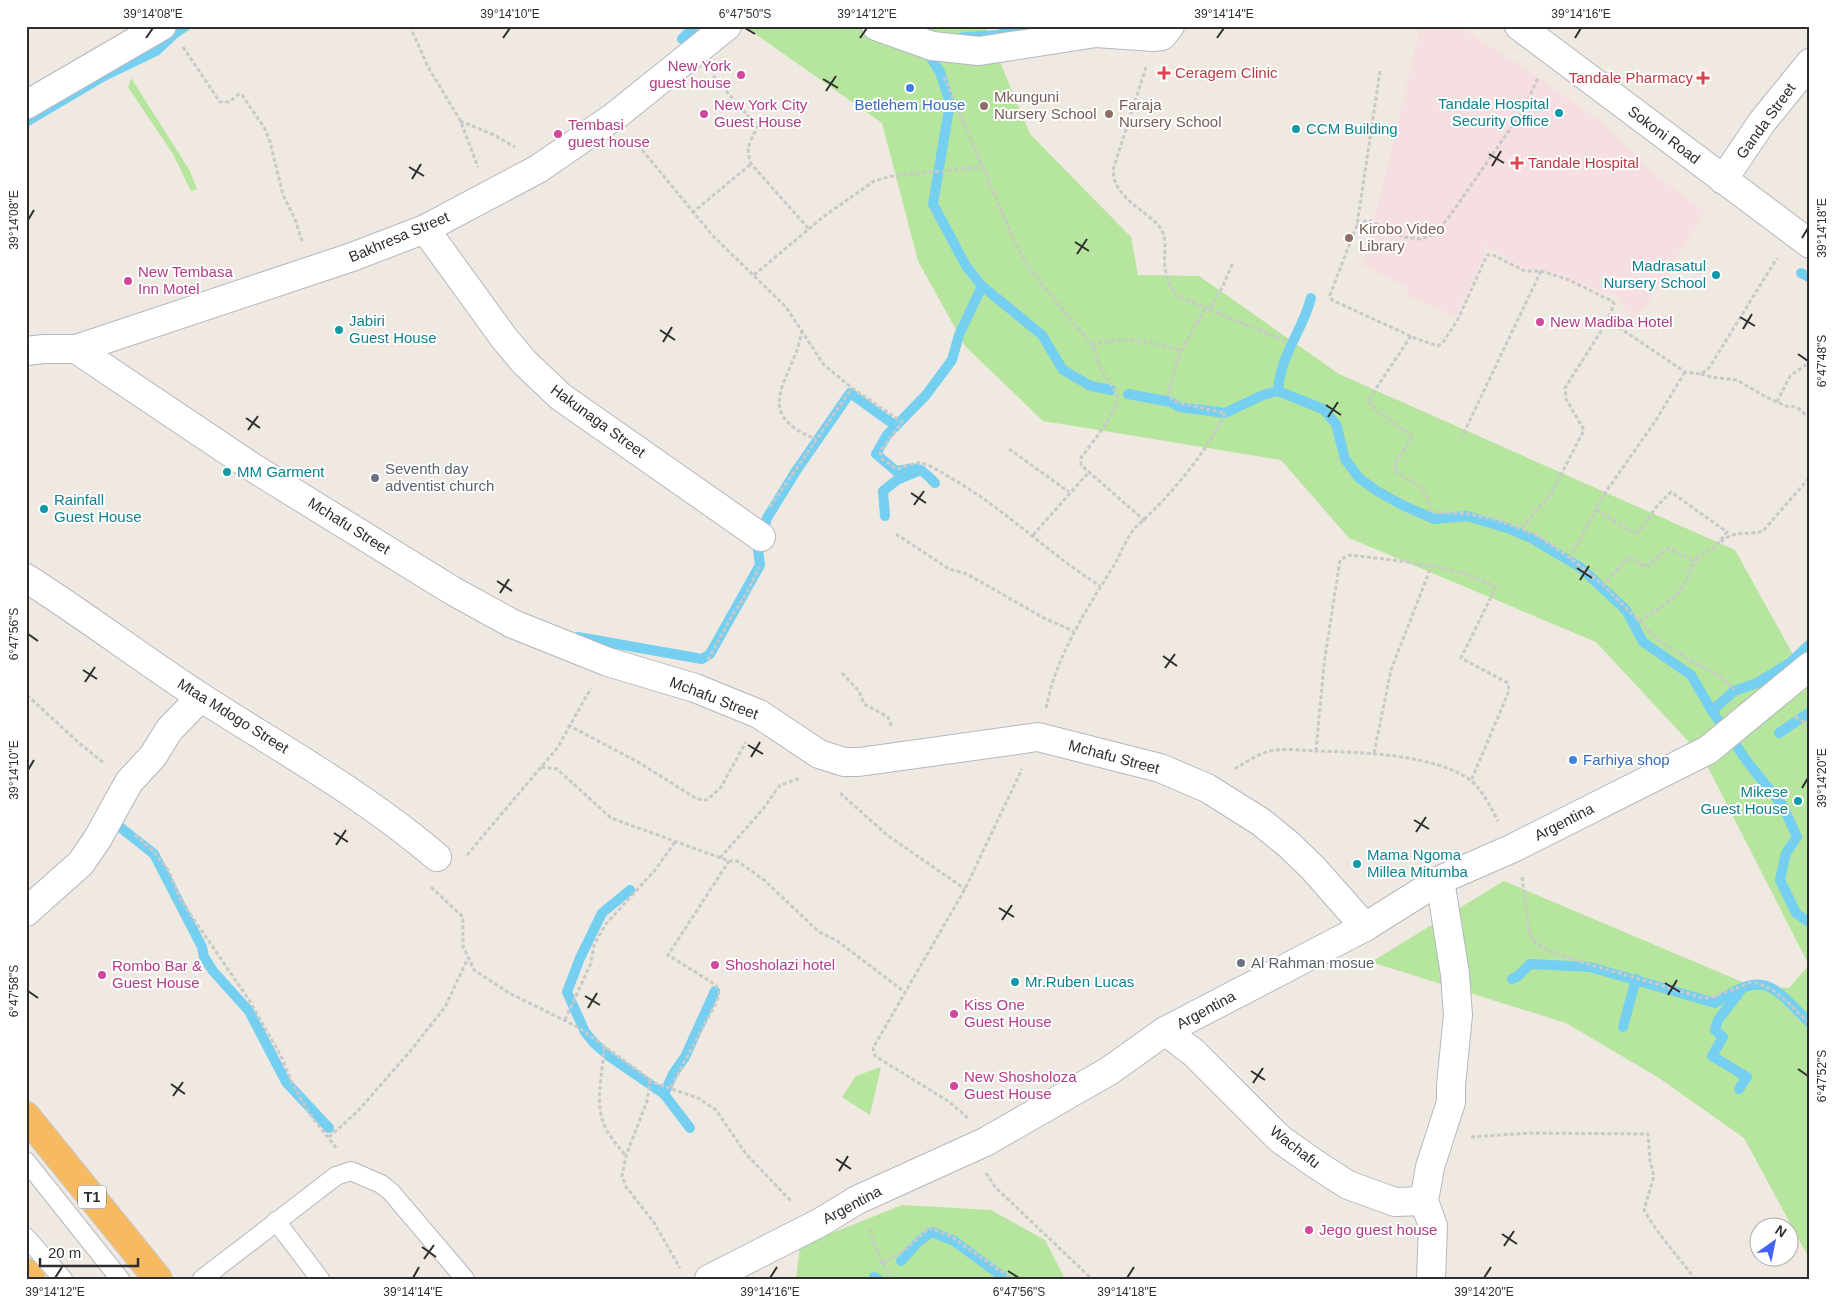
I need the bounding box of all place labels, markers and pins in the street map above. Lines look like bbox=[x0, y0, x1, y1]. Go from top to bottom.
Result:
place label: New York guest house bbox=[649, 57, 731, 91]
place label: Ceragem Clinic bbox=[1175, 64, 1278, 81]
marker: Ceragem Clinic bbox=[1157, 66, 1171, 80]
marker: New York guest house bbox=[735, 69, 747, 81]
place label: Tandale Pharmacy bbox=[1569, 69, 1693, 86]
marker: Tandale Pharmacy bbox=[1697, 72, 1709, 84]
marker: Betlehem House bbox=[904, 82, 916, 94]
place label: Mkunguni Nursery School bbox=[994, 88, 1097, 122]
place label: Tandale Hospital Security Office bbox=[1438, 95, 1549, 129]
place label: New York City Guest House bbox=[714, 96, 808, 130]
place label: Betlehem House bbox=[855, 96, 965, 113]
place label: Faraja Nursery School bbox=[1119, 96, 1222, 130]
marker: Mkunguni Nursery School bbox=[978, 100, 990, 112]
marker: Tandale Hospital Security Office bbox=[1553, 107, 1565, 119]
marker: New York City Guest House bbox=[698, 108, 710, 120]
marker: Faraja Nursery School bbox=[1103, 108, 1115, 120]
place label: Tembasi guest house bbox=[568, 116, 650, 150]
place label: CCM Building bbox=[1306, 120, 1398, 137]
marker: CCM Building bbox=[1290, 123, 1302, 135]
marker: Tembasi guest house bbox=[552, 128, 564, 140]
place label: Tandale Hospital bbox=[1528, 154, 1639, 171]
marker: Tandale Hospital bbox=[1510, 156, 1524, 170]
place label: Kirobo Video Library bbox=[1359, 220, 1445, 254]
marker: Kirobo Video Library bbox=[1343, 232, 1355, 244]
place label: Madrasatul Nursery School bbox=[1603, 257, 1706, 291]
place label: New Tembasa Inn Motel bbox=[138, 263, 233, 297]
marker: Madrasatul Nursery School bbox=[1710, 269, 1722, 281]
marker: New Tembasa Inn Motel bbox=[122, 275, 134, 287]
place label: Jabiri Guest House bbox=[349, 312, 437, 346]
place label: New Madiba Hotel bbox=[1550, 313, 1673, 330]
marker: New Madiba Hotel bbox=[1534, 316, 1546, 328]
marker: Jabiri Guest House bbox=[333, 324, 345, 336]
place label: Seventh day adventist church bbox=[385, 460, 494, 494]
place label: MM Garment bbox=[237, 463, 325, 480]
marker: MM Garment bbox=[221, 466, 233, 478]
marker: Seventh day adventist church bbox=[369, 472, 381, 484]
place label: Rainfall Guest House bbox=[54, 491, 142, 525]
marker: Rainfall Guest House bbox=[38, 503, 50, 515]
place label: Farhiya shop bbox=[1583, 751, 1670, 768]
marker: Farhiya shop bbox=[1567, 754, 1579, 766]
place label: Mikese Guest House bbox=[1700, 783, 1788, 817]
marker: Mikese Guest House bbox=[1792, 795, 1804, 807]
place label: Mama Ngoma Millea Mitumba bbox=[1367, 846, 1469, 880]
marker: Mama Ngoma Millea Mitumba bbox=[1351, 858, 1363, 870]
place label: Al Rahman mosue bbox=[1251, 954, 1374, 971]
place label: Shosholazi hotel bbox=[725, 956, 835, 973]
place label: Rombo Bar & Guest House bbox=[112, 957, 202, 991]
marker: Al Rahman mosue bbox=[1235, 957, 1247, 969]
marker: Shosholazi hotel bbox=[709, 959, 721, 971]
marker: Rombo Bar & Guest House bbox=[96, 969, 108, 981]
place label: Mr.Ruben Lucas bbox=[1025, 973, 1134, 990]
marker: Mr.Ruben Lucas bbox=[1009, 976, 1021, 988]
place label: Kiss One Guest House bbox=[964, 996, 1052, 1030]
marker: Kiss One Guest House bbox=[948, 1008, 960, 1020]
place label: New Shosholoza Guest House bbox=[964, 1068, 1077, 1102]
marker: New Shosholoza Guest House bbox=[948, 1080, 960, 1092]
place label: Jego guest house bbox=[1319, 1221, 1437, 1238]
marker: Jego guest house bbox=[1303, 1224, 1315, 1236]

